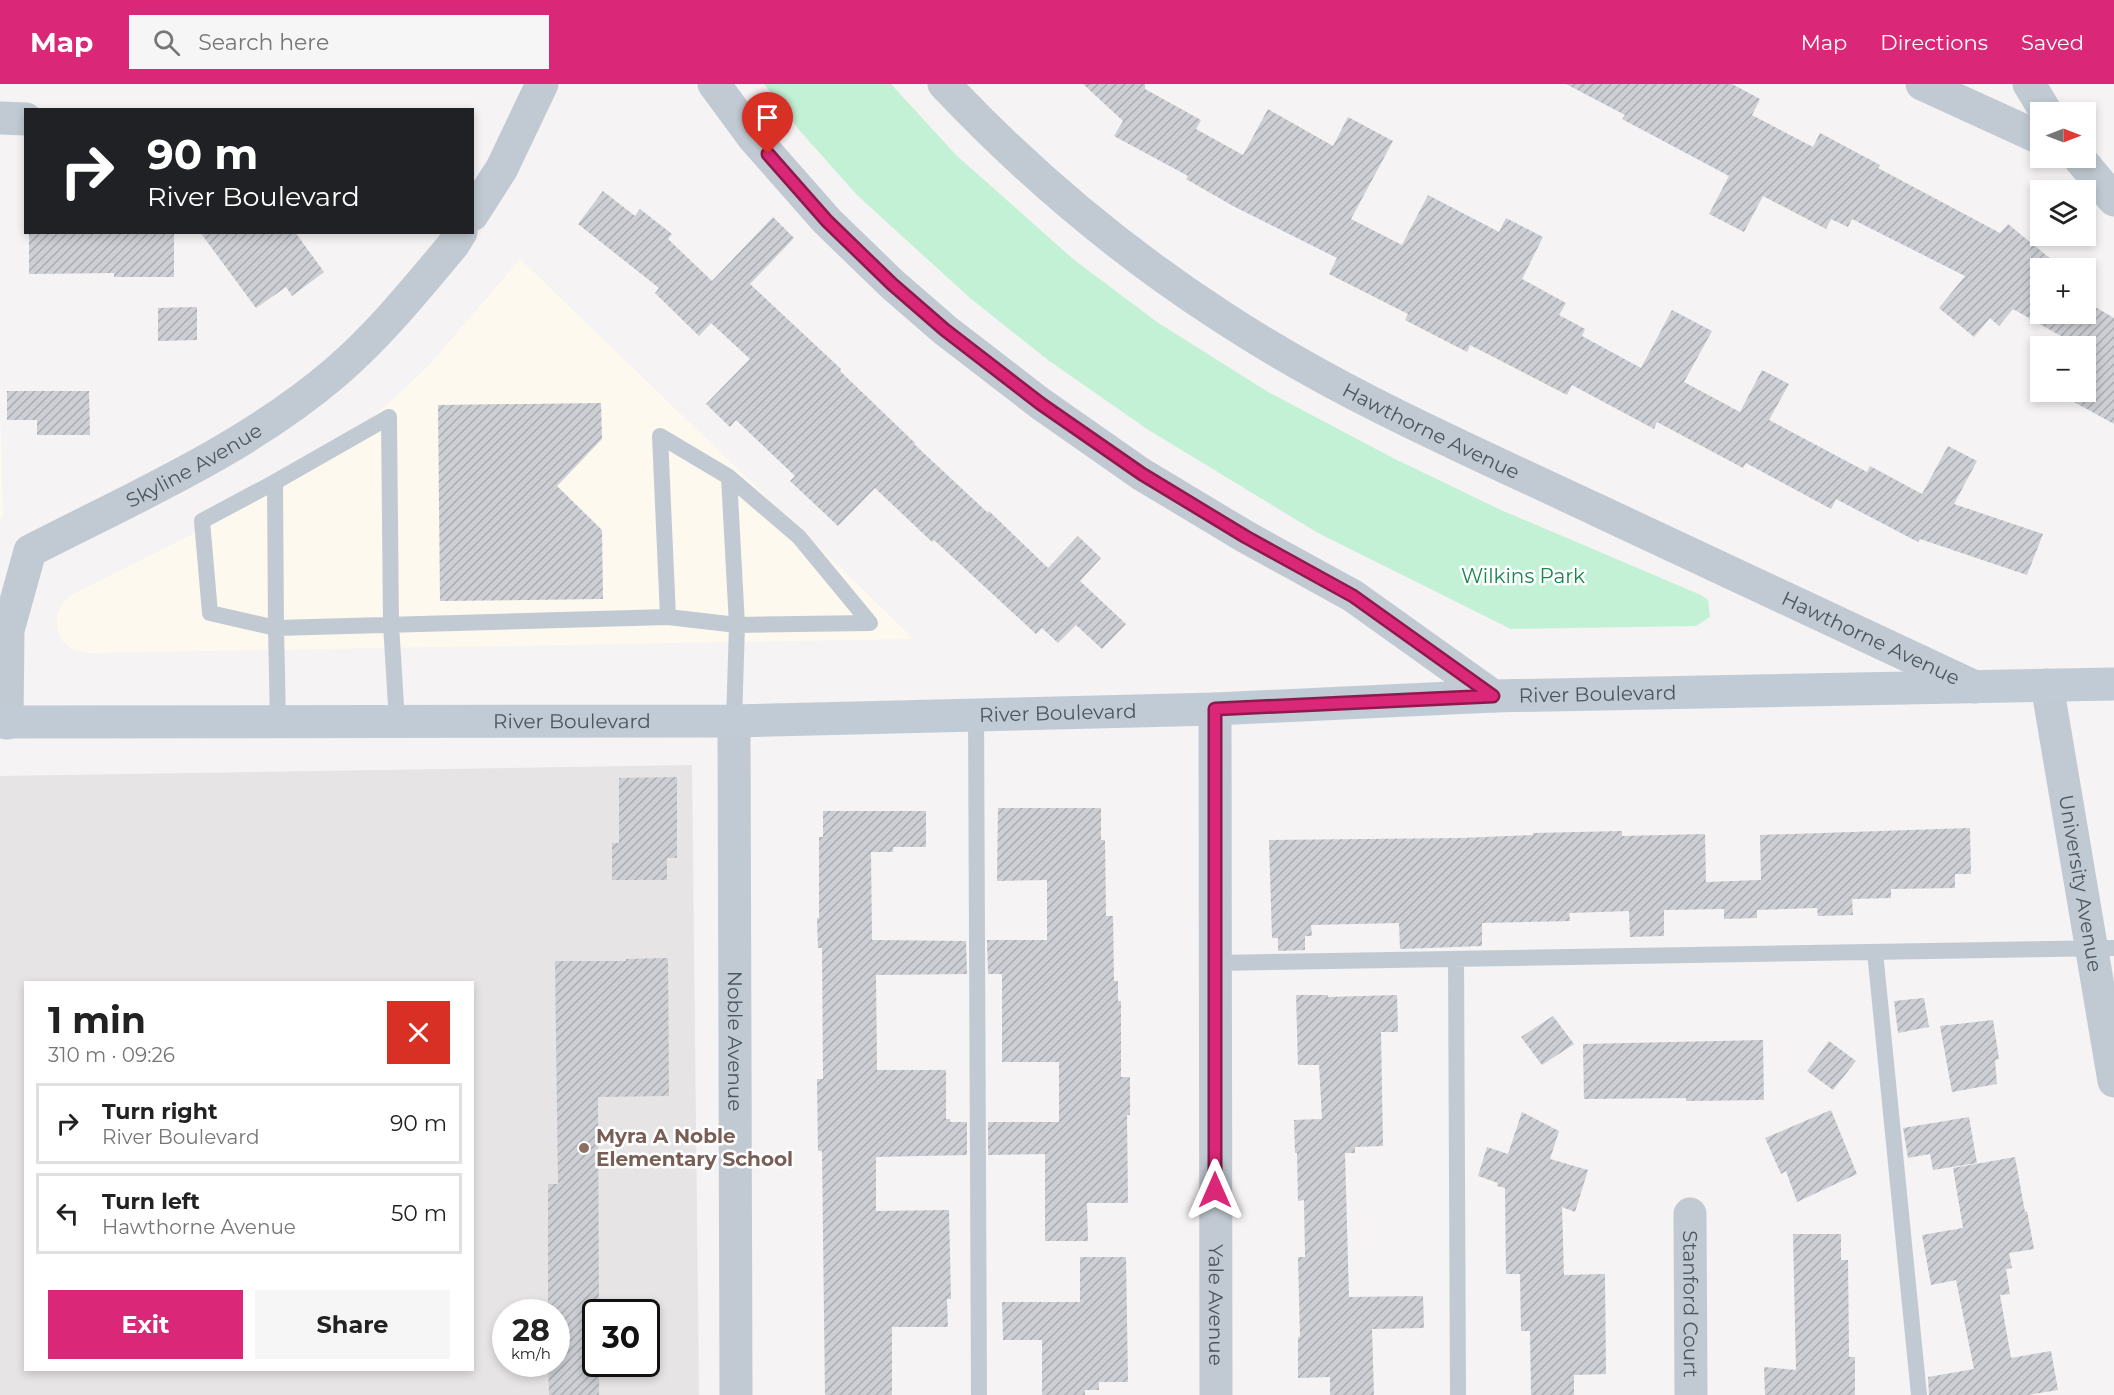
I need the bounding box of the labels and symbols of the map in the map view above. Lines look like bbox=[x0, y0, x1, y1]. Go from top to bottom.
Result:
pin bbox=[742, 92, 793, 154]
north arrow bbox=[2030, 102, 2096, 168]
street label: Hawthorne Avenue bbox=[1338, 378, 1524, 484]
street label: Skyline Avenue bbox=[122, 418, 266, 513]
park label: Wilkins Park bbox=[1461, 564, 1585, 588]
street label: Hawthorne Avenue bbox=[1778, 586, 1964, 690]
street label: River Boulevard bbox=[1518, 680, 1677, 708]
street label: River Boulevard bbox=[979, 699, 1137, 727]
street label: River Boulevard bbox=[493, 709, 651, 733]
street label: University Avenue bbox=[2054, 793, 2107, 974]
street label: Noble Avenue bbox=[723, 971, 747, 1111]
place label: Myra A Noble Elementary School bbox=[596, 1124, 793, 1171]
marker: Myra A Noble Elementary School bbox=[577, 1141, 591, 1155]
position arrow bbox=[1183, 1158, 1247, 1222]
street label: Stanford Court bbox=[1678, 1230, 1703, 1378]
street label: Yale Avenue bbox=[1204, 1244, 1228, 1366]
speed limit sign: 30 bbox=[582, 1299, 660, 1377]

